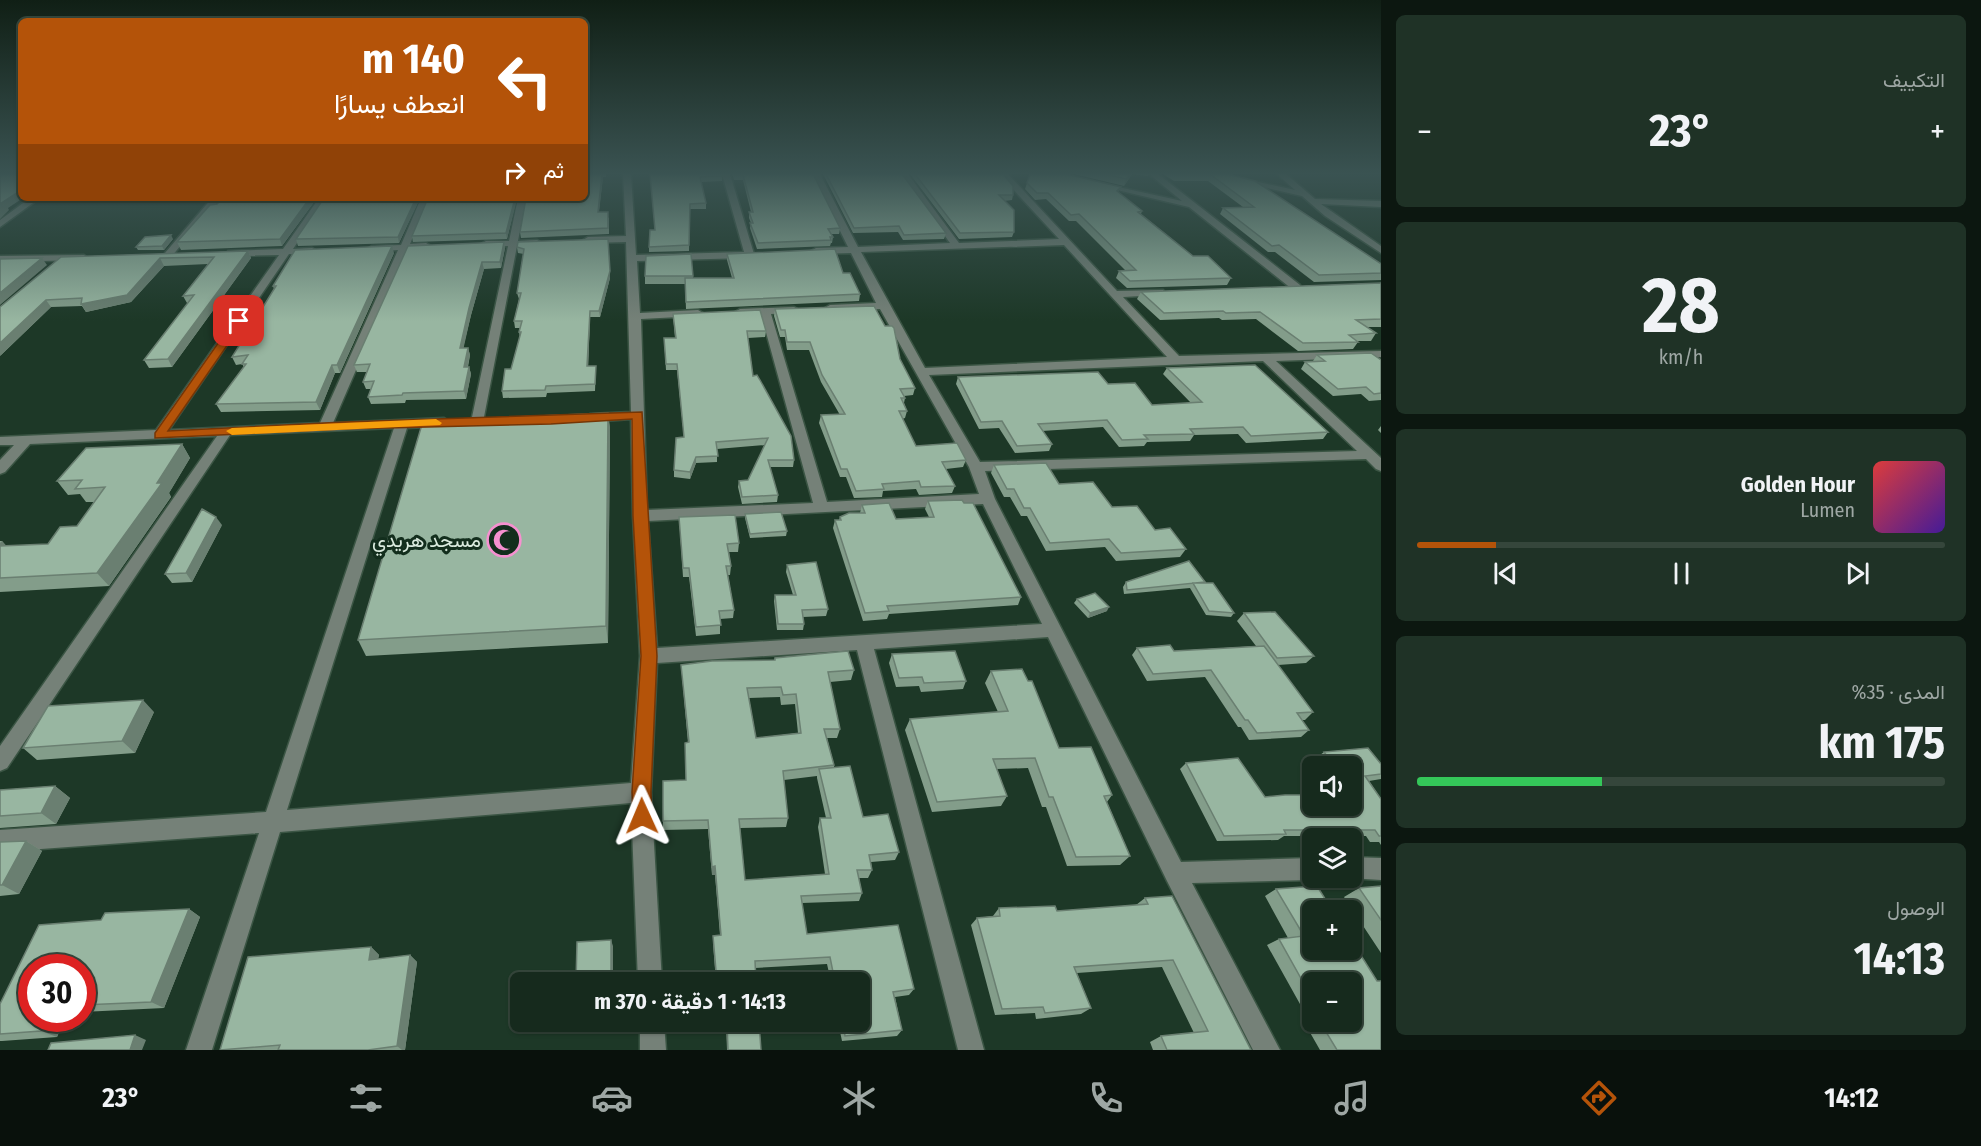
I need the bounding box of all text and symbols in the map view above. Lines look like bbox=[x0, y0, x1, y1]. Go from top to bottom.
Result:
text: 140 m bbox=[362, 34, 465, 84]
icon: left bbox=[486, 42, 564, 120]
text: التكييف bbox=[1883, 68, 1945, 92]
text: انعطف يسارًا bbox=[334, 88, 465, 120]
text: 23° bbox=[1649, 104, 1713, 158]
text: − bbox=[1417, 112, 1432, 152]
text: + bbox=[1930, 112, 1945, 152]
icon: right bbox=[498, 156, 531, 189]
text: ثم bbox=[543, 157, 564, 184]
text: 28 bbox=[1642, 259, 1720, 353]
pin bbox=[213, 295, 264, 346]
icon: arrive bbox=[222, 304, 255, 337]
text: km/h bbox=[1659, 345, 1703, 369]
text: Golden Hour bbox=[1741, 471, 1855, 498]
text: Lumen bbox=[1800, 498, 1855, 522]
mosque icon: مسجد هريدي bbox=[486, 522, 522, 558]
place label: مسجد هريدي bbox=[372, 528, 481, 557]
icon: previous bbox=[1489, 557, 1522, 590]
icon: pause bbox=[1665, 557, 1698, 590]
icon: next bbox=[1841, 557, 1874, 590]
text: المدى · 35% bbox=[1852, 680, 1945, 704]
text: 175 km bbox=[1819, 716, 1945, 770]
map controls bbox=[1302, 756, 1362, 1032]
button: sound bbox=[1302, 756, 1362, 816]
position arrow bbox=[610, 784, 674, 848]
button: layers bbox=[1302, 828, 1362, 888]
text: الوصول bbox=[1887, 896, 1945, 920]
button: + bbox=[1302, 900, 1362, 960]
text: 14:13 bbox=[1854, 932, 1945, 986]
speed limit sign: 30 bbox=[18, 954, 96, 1032]
button: − bbox=[1302, 972, 1362, 1032]
text: 14:13 · 1 دقيقة · 370 m bbox=[594, 988, 786, 1015]
icon: filters bbox=[345, 1077, 387, 1119]
icon: car bbox=[591, 1077, 633, 1119]
icon: climate bbox=[838, 1077, 880, 1119]
icon: phone bbox=[1085, 1077, 1127, 1119]
icon: music bbox=[1331, 1077, 1373, 1119]
icon: directions bbox=[1578, 1077, 1620, 1119]
text: 23° bbox=[102, 1082, 140, 1114]
text: 14:12 bbox=[1824, 1082, 1879, 1114]

